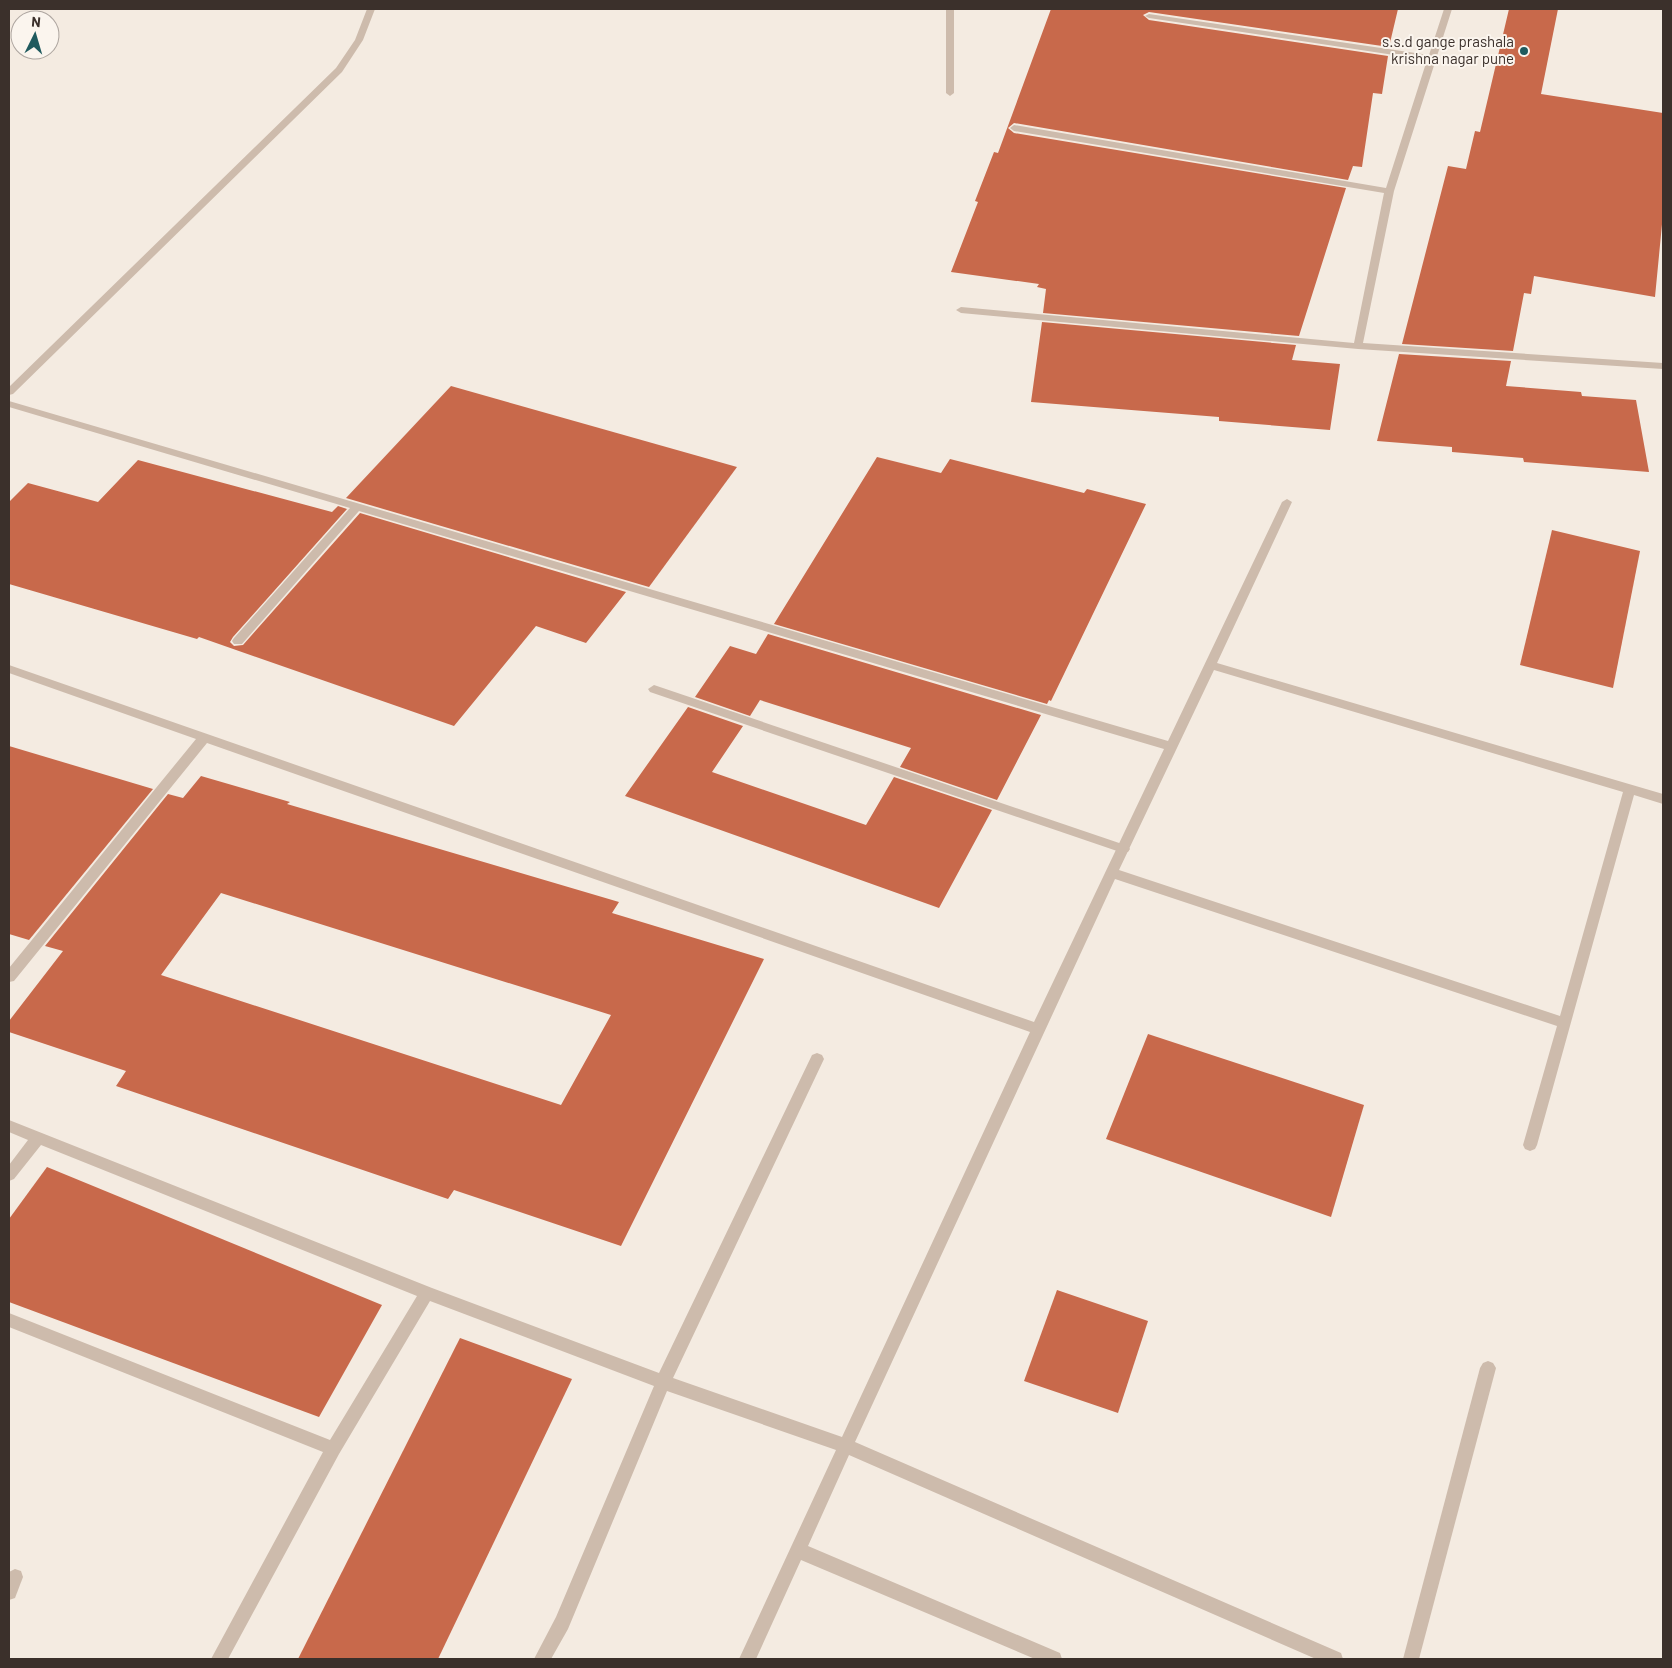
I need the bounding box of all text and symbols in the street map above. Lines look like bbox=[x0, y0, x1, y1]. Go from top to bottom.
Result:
north arrow bbox=[10, 10, 60, 60]
text: N bbox=[31, 13, 42, 30]
place label: s.s.d gange prashala krishna nagar pune bbox=[1382, 32, 1514, 67]
marker: s.s.d gange prashala krishna nagar pune bbox=[1518, 45, 1530, 57]

